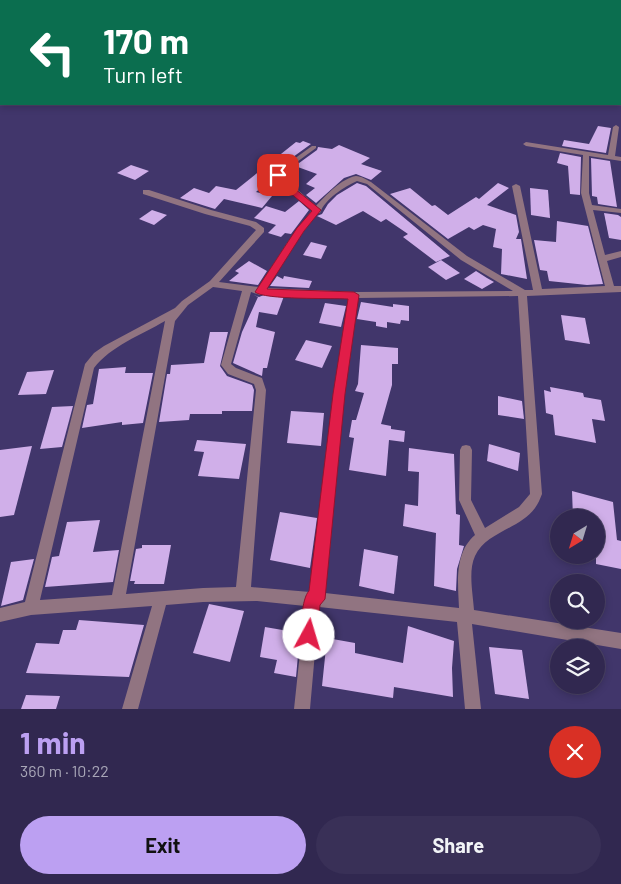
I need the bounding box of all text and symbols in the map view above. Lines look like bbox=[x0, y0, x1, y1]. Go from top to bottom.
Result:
text: 170 m bbox=[103, 19, 189, 61]
icon: left bbox=[20, 20, 85, 85]
text: Turn left bbox=[103, 61, 183, 87]
pin bbox=[257, 154, 299, 196]
icon: arrive bbox=[264, 161, 292, 189]
north arrow bbox=[550, 509, 605, 564]
map controls bbox=[550, 509, 605, 694]
button: search bbox=[550, 574, 605, 629]
position arrow bbox=[282, 608, 334, 660]
button: layers bbox=[550, 639, 605, 694]
text: 1 min bbox=[20, 724, 86, 760]
button: close bbox=[549, 726, 601, 778]
text: 360 m · 10:22 bbox=[20, 761, 109, 780]
button: Exit bbox=[20, 816, 306, 874]
button: Share bbox=[316, 816, 601, 874]

